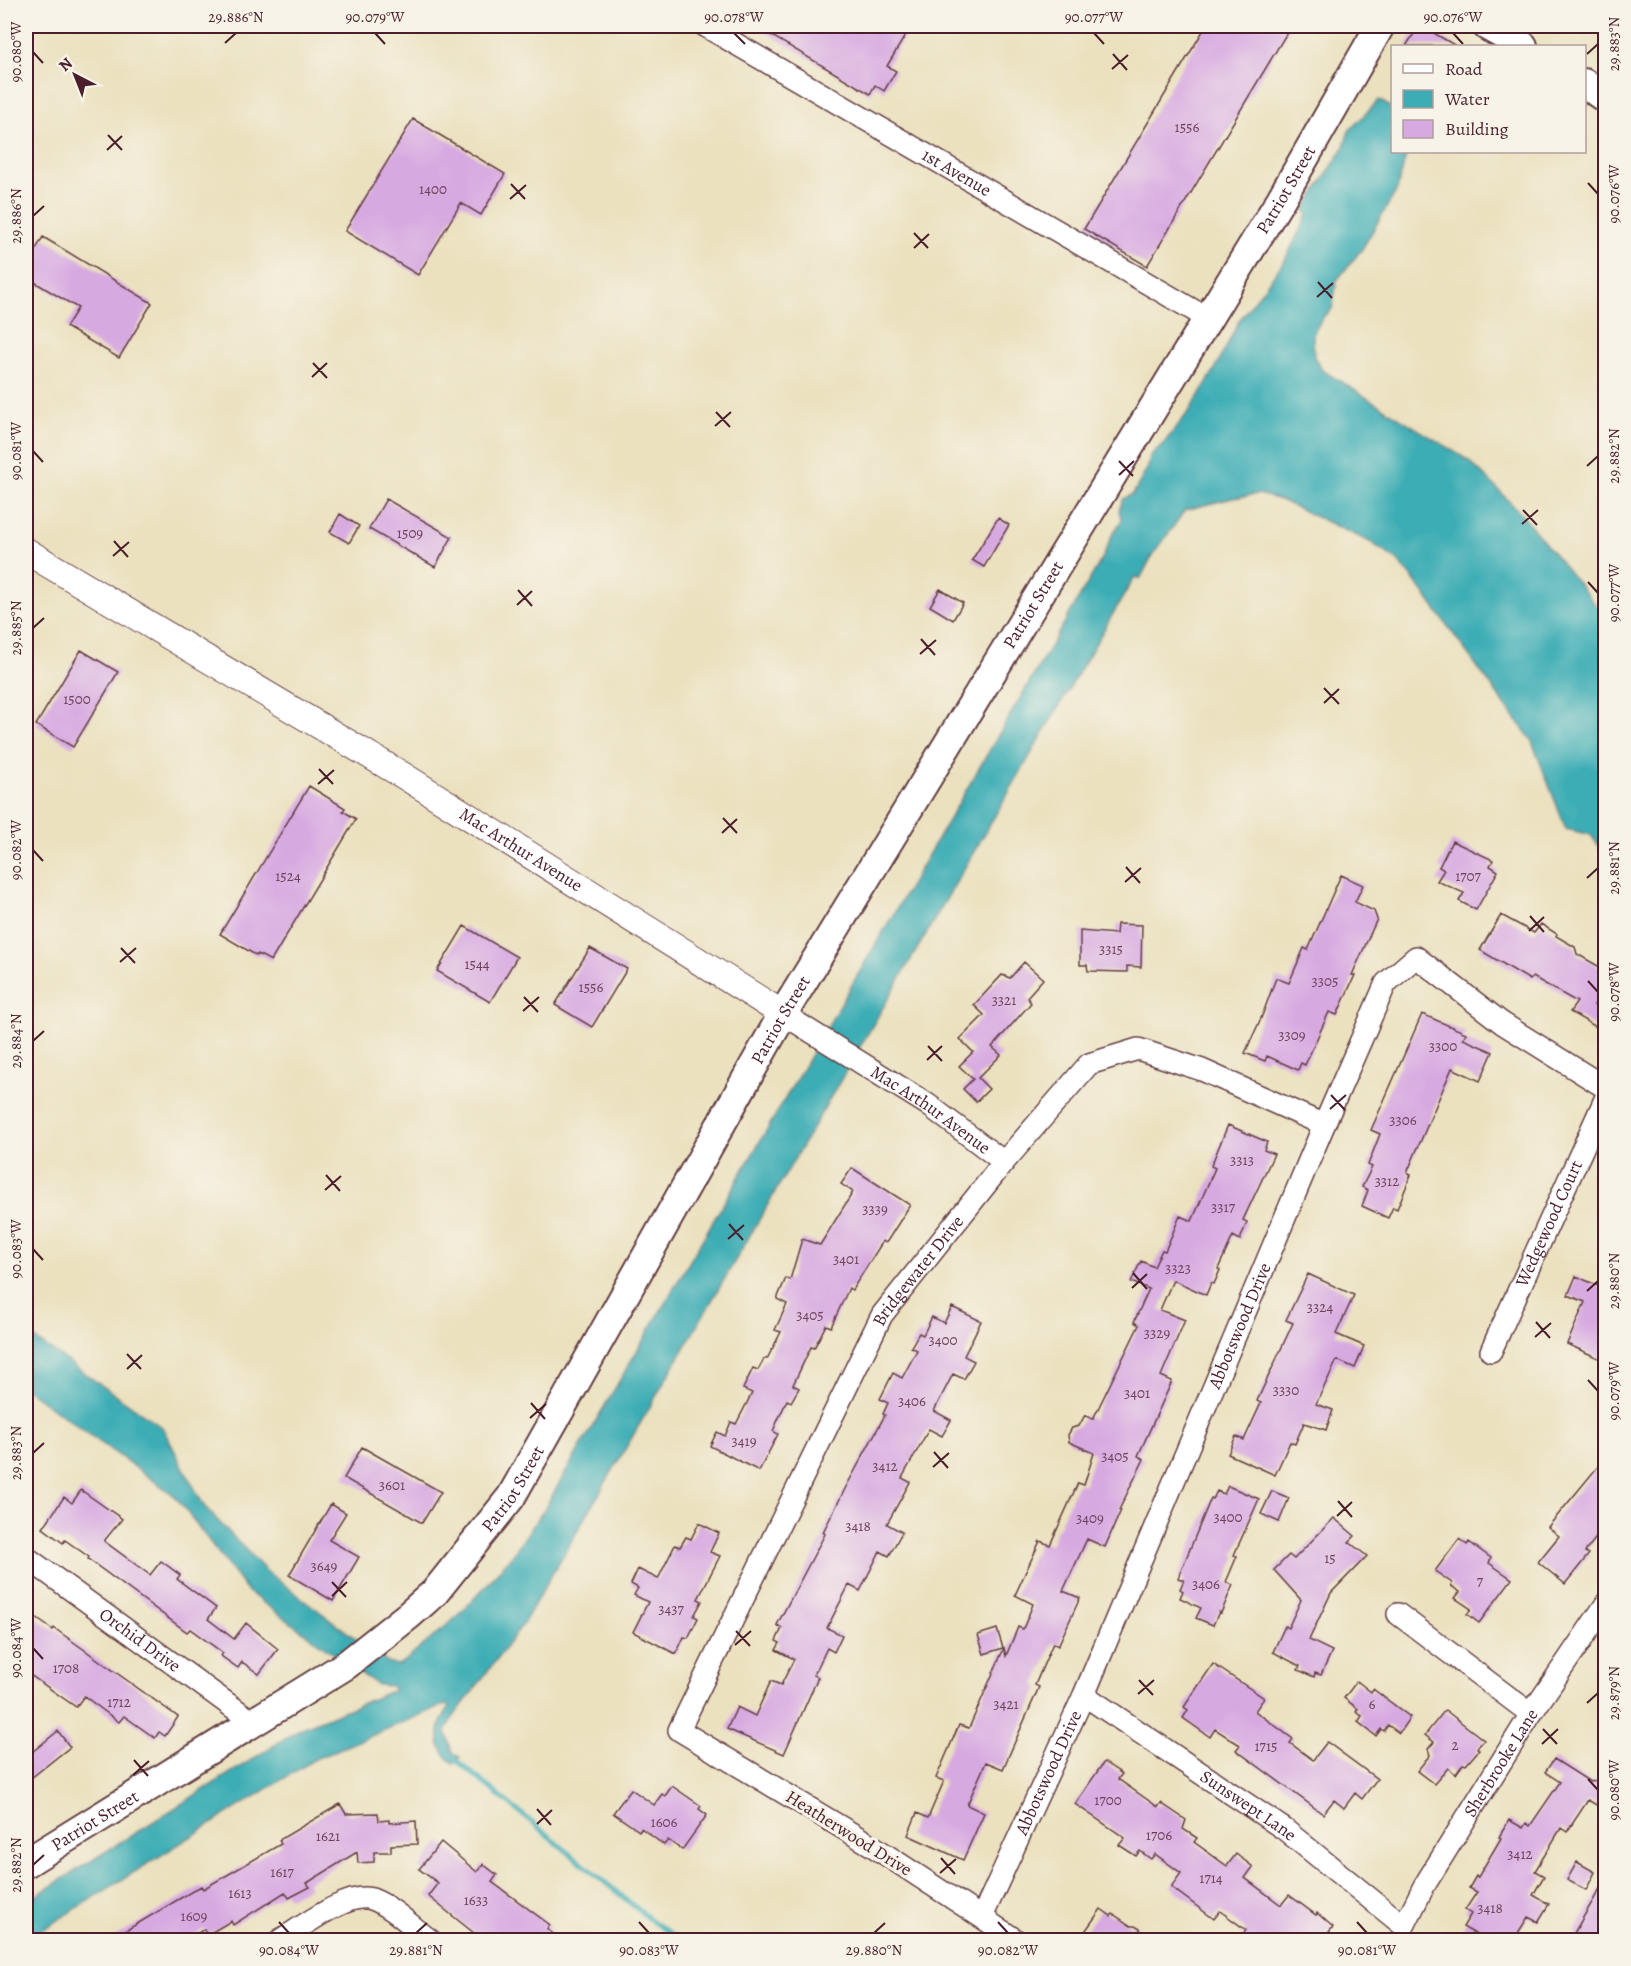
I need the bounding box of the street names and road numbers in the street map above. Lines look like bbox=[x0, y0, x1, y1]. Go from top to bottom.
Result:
street label: Patriot Street bbox=[1250, 141, 1321, 238]
street label: 1st Avenue bbox=[917, 143, 996, 202]
street label: Patriot Street bbox=[997, 556, 1069, 653]
street label: Mac Arthur Avenue bbox=[455, 802, 587, 897]
street label: Patriot Street bbox=[745, 971, 816, 1068]
street label: Mac Arthur Avenue bbox=[866, 1060, 996, 1160]
street label: Wedgewood Court bbox=[1509, 1156, 1588, 1291]
street label: Bridgewater Drive bbox=[867, 1210, 969, 1330]
street label: Abbotswood Drive bbox=[1202, 1259, 1277, 1393]
street label: Patriot Street bbox=[476, 1441, 550, 1537]
street label: Orchid Drive bbox=[94, 1602, 186, 1678]
street label: Sherbrooke Lane bbox=[1458, 1704, 1543, 1821]
street label: Abbotswood Drive bbox=[1009, 1706, 1087, 1840]
street label: Sunswept Lane bbox=[1196, 1764, 1302, 1846]
street label: Patriot Street bbox=[47, 1784, 143, 1857]
street label: Heatherwood Drive bbox=[781, 1785, 917, 1881]

